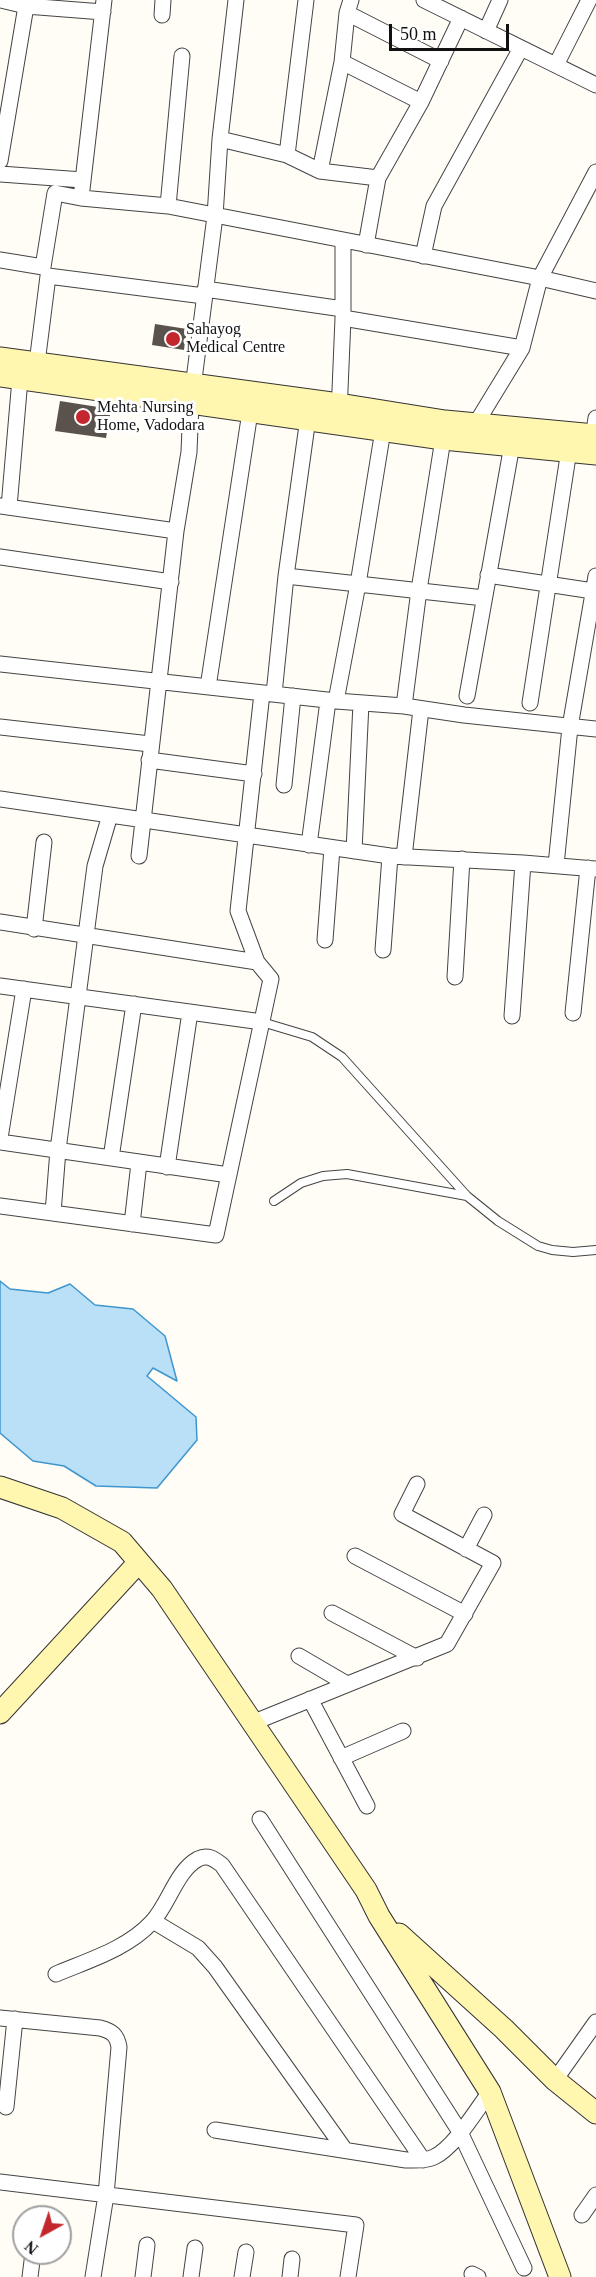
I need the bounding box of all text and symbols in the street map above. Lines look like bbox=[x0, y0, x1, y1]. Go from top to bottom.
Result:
scale bar bbox=[392, 12, 512, 50]
text: 50 m bbox=[400, 24, 437, 44]
place label: Sahayog Medical Centre bbox=[186, 320, 285, 358]
marker: Sahayog Medical Centre bbox=[164, 330, 182, 348]
place label: Mehta Nursing Home, Vadodara bbox=[97, 398, 205, 436]
marker: Mehta Nursing Home, Vadodara bbox=[74, 408, 92, 426]
north arrow bbox=[12, 2205, 72, 2265]
text: N bbox=[22, 2237, 41, 2258]

